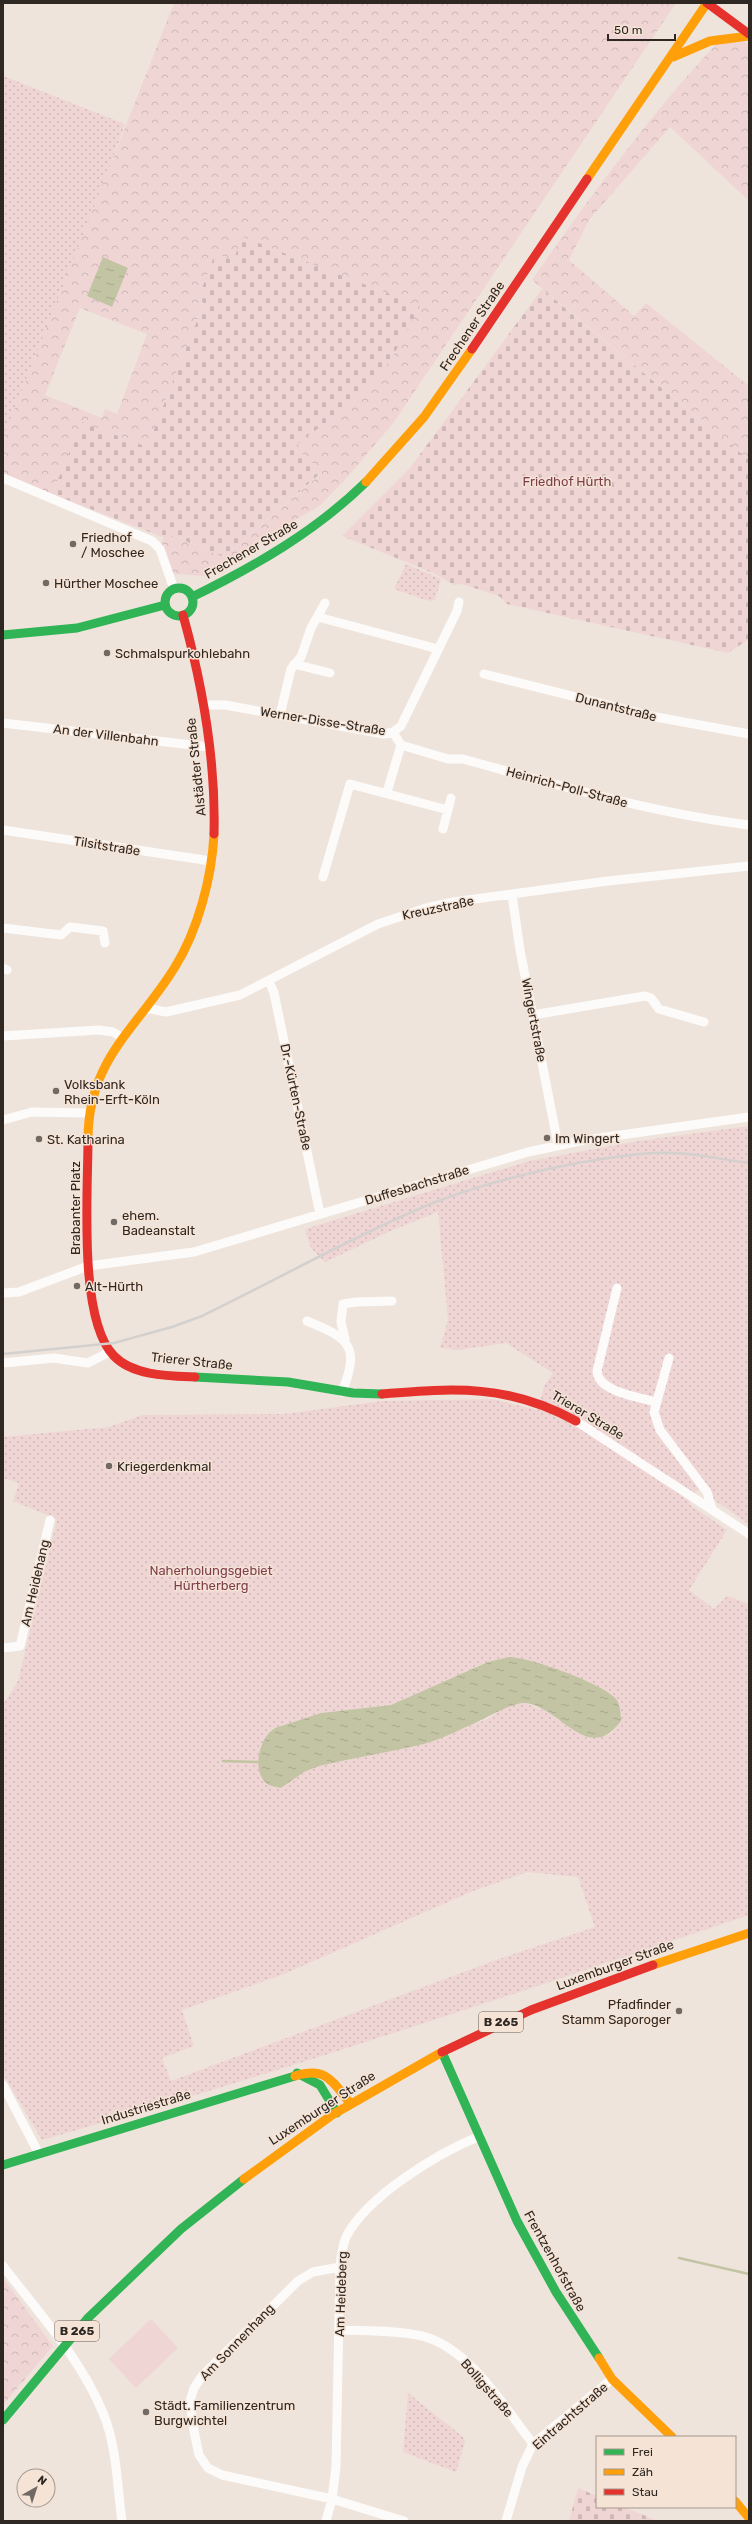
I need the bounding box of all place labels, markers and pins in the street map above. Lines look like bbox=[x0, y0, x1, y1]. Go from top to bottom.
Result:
place label: Friedhof / Moschee bbox=[81, 530, 145, 560]
marker: Friedhof / Moschee bbox=[68, 539, 78, 549]
place label: Hürther Moschee bbox=[54, 576, 158, 591]
marker: Hürther Moschee bbox=[41, 578, 51, 588]
place label: Schmalspurkohlebahn bbox=[115, 646, 250, 661]
marker: Schmalspurkohlebahn bbox=[102, 648, 112, 658]
place label: Volksbank Rhein-Erft-Köln bbox=[64, 1077, 160, 1107]
marker: Volksbank Rhein-Erft-Köln bbox=[51, 1086, 61, 1096]
place label: Im Wingert bbox=[555, 1131, 620, 1147]
place label: St. Katharina bbox=[47, 1132, 125, 1147]
marker: Im Wingert bbox=[542, 1133, 552, 1143]
marker: St. Katharina bbox=[34, 1134, 44, 1144]
place label: ehem. Badeanstalt bbox=[122, 1208, 195, 1238]
marker: ehem. Badeanstalt bbox=[109, 1217, 119, 1227]
place label: Alt-Hürth bbox=[85, 1279, 143, 1294]
marker: Alt-Hürth bbox=[72, 1281, 82, 1291]
place label: Kriegerdenkmal bbox=[117, 1459, 212, 1475]
marker: Kriegerdenkmal bbox=[104, 1461, 114, 1471]
place label: Pfadfinder Stamm Saporoger bbox=[562, 1997, 671, 2028]
marker: Pfadfinder Stamm Saporoger bbox=[674, 2006, 684, 2016]
place label: Städt. Familienzentrum Burgwichtel bbox=[154, 2398, 295, 2429]
marker: Städt. Familienzentrum Burgwichtel bbox=[141, 2407, 151, 2417]

